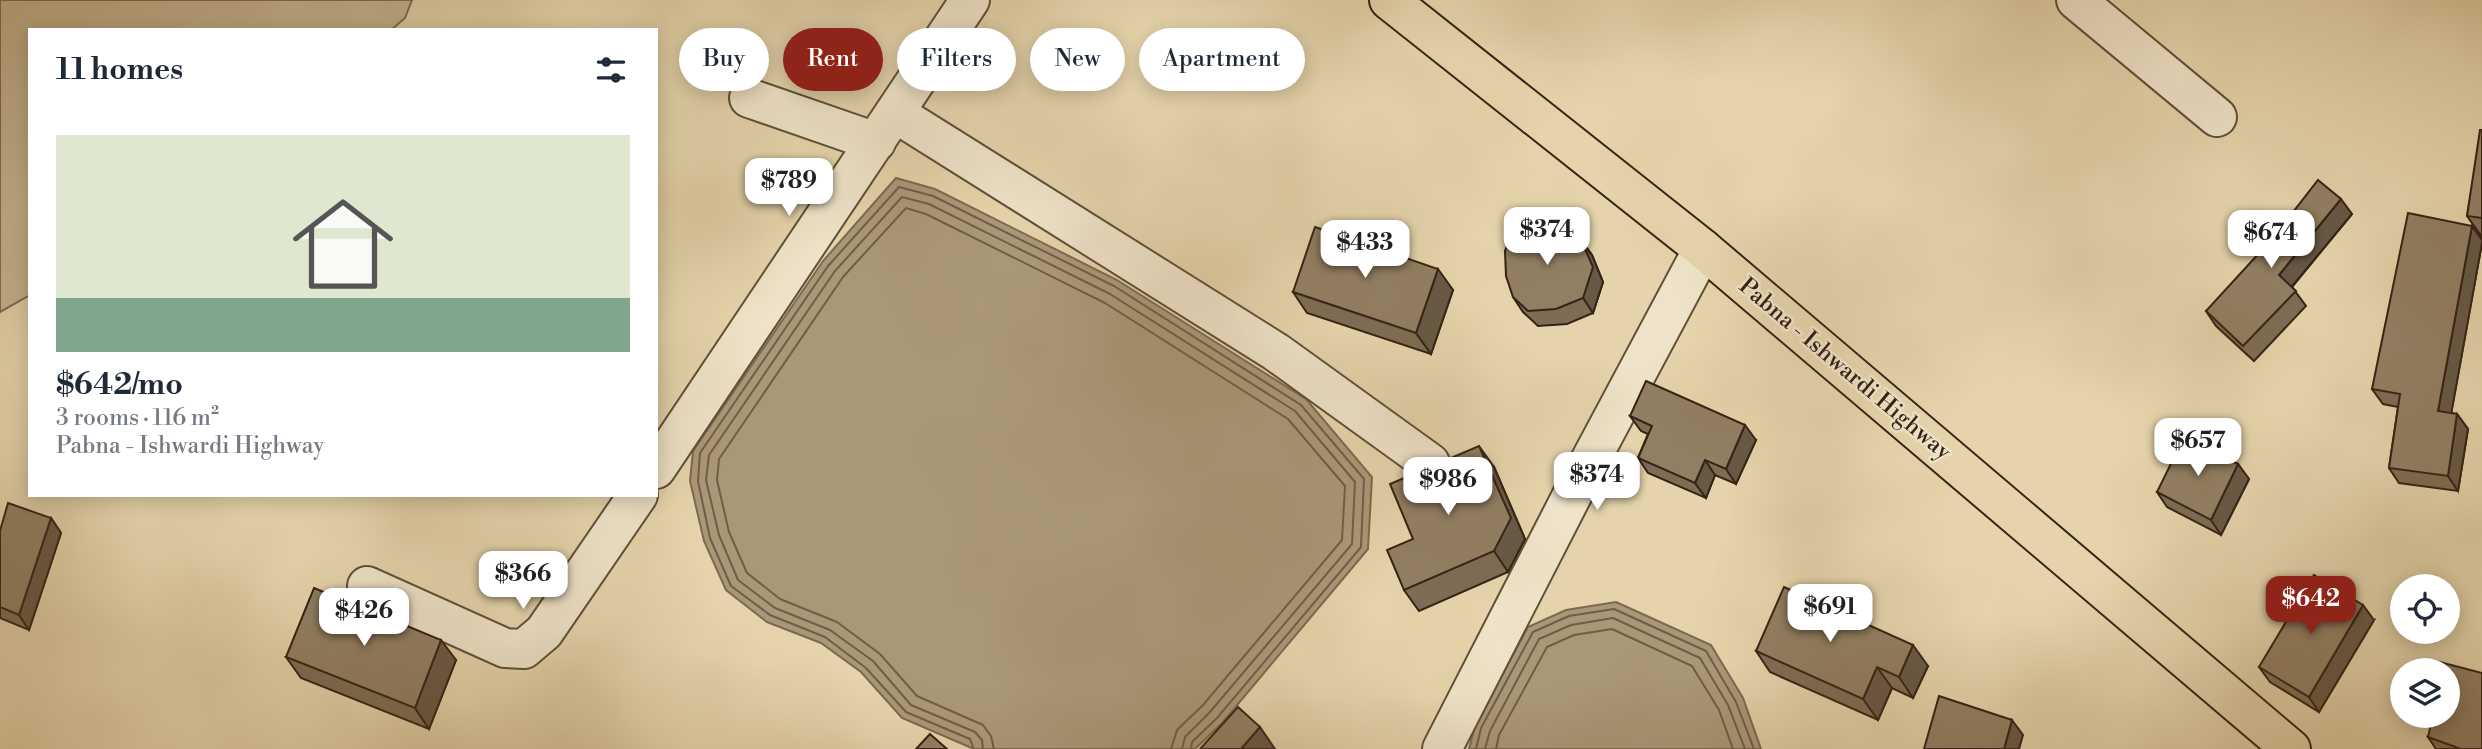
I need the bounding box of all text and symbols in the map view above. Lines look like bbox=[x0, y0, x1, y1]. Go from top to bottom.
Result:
chip: Buy bbox=[679, 28, 769, 91]
chip: Rent bbox=[783, 28, 883, 91]
chip: Filters bbox=[897, 28, 1016, 91]
chip: New bbox=[1030, 28, 1125, 91]
chip: Apartment bbox=[1139, 28, 1305, 91]
text: 11 homes bbox=[56, 51, 183, 89]
icon: filters bbox=[592, 51, 630, 89]
pin: $789 bbox=[748, 158, 830, 218]
text: $789 bbox=[761, 167, 817, 195]
icon: home bbox=[280, 181, 406, 307]
pin: $374 bbox=[1506, 208, 1588, 267]
pin: $674 bbox=[2230, 210, 2312, 270]
text: $374 bbox=[1520, 216, 1574, 244]
text: $674 bbox=[2244, 219, 2298, 247]
pin: $433 bbox=[1324, 220, 1406, 280]
text: $433 bbox=[1337, 229, 1393, 257]
street label: Pabna - Ishwardi Highway bbox=[1733, 272, 1957, 467]
text: $642/mo bbox=[56, 366, 183, 404]
text: 3 rooms · 116 m² bbox=[56, 404, 219, 432]
pin: $657 bbox=[2157, 419, 2239, 478]
text: $657 bbox=[2170, 427, 2226, 455]
text: Pabna - Ishwardi Highway bbox=[56, 432, 324, 460]
pin: $374 bbox=[1556, 452, 1638, 512]
pin: $986 bbox=[1407, 458, 1489, 517]
text: $374 bbox=[1570, 461, 1624, 489]
text: $986 bbox=[1419, 466, 1477, 494]
pin: $366 bbox=[482, 552, 564, 611]
text: $366 bbox=[495, 560, 551, 588]
map controls bbox=[2390, 574, 2460, 728]
button: locate bbox=[2390, 574, 2460, 644]
pin: $642 bbox=[2270, 576, 2352, 636]
pin: $691 bbox=[1789, 584, 1871, 644]
text: $642 bbox=[2282, 585, 2340, 613]
pin: $426 bbox=[323, 588, 405, 648]
text: $691 bbox=[1804, 593, 1856, 621]
text: $426 bbox=[335, 597, 393, 625]
button: layers bbox=[2390, 658, 2460, 728]

